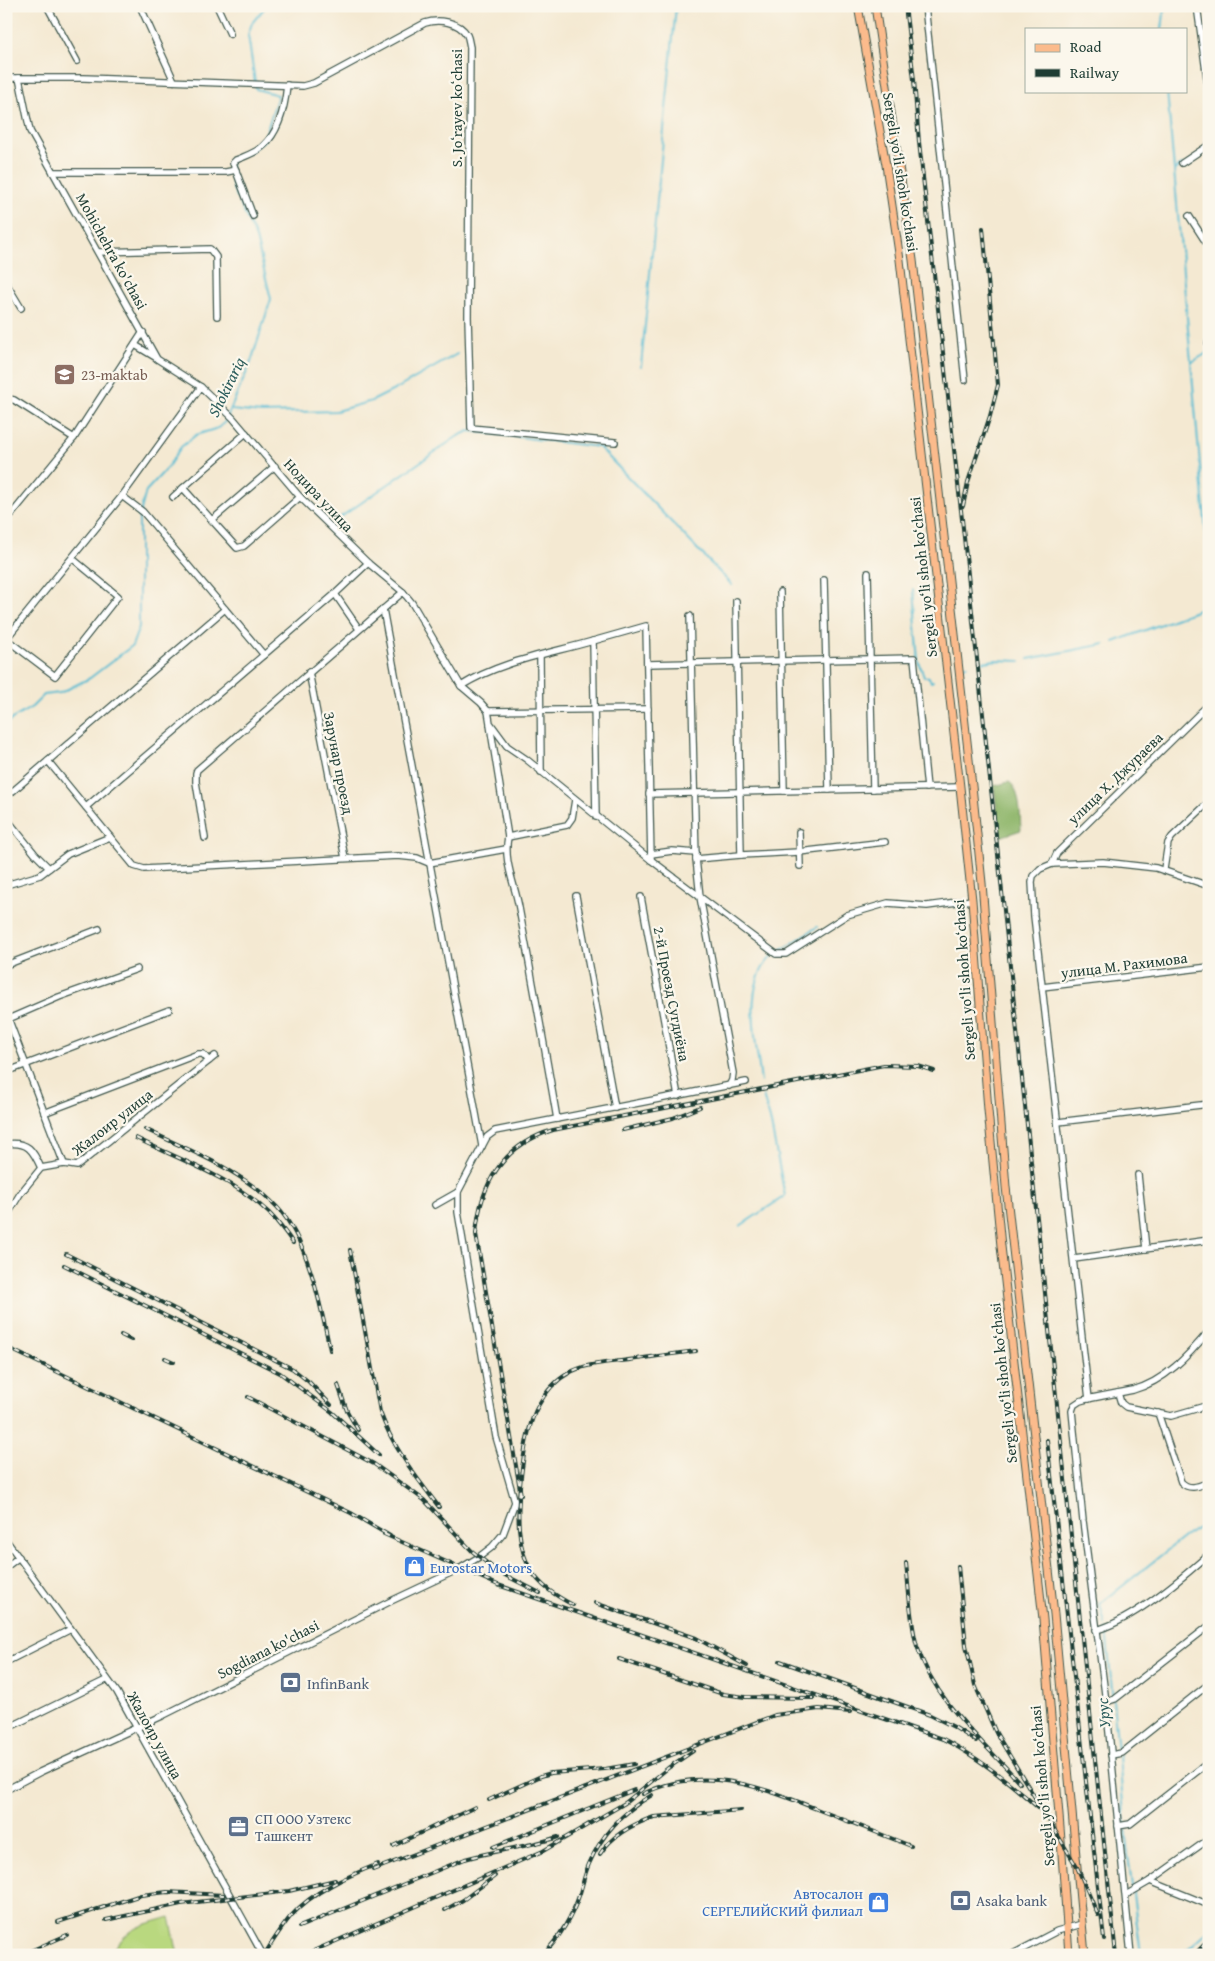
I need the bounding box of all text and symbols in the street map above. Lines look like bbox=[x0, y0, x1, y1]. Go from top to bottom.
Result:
legend bbox=[1025, 28, 1188, 92]
text: Road bbox=[1070, 36, 1101, 57]
street label: S. Joʻrayev koʻchasi bbox=[446, 49, 467, 167]
text: Railway bbox=[1070, 62, 1120, 83]
street label: Sergeli yo‘li shoh ko‘chasi bbox=[878, 91, 924, 253]
street label: Mohichehra ko'chasi bbox=[71, 189, 153, 313]
water label: Shokirariq bbox=[201, 352, 251, 421]
school or university icon: 23-maktab bbox=[53, 362, 77, 386]
place label: 23-maktab bbox=[81, 364, 148, 385]
street label: Нодира улица bbox=[279, 454, 359, 537]
street label: Sergeli yo‘li shoh ko‘chasi bbox=[904, 496, 942, 658]
street label: Зарунар проезд bbox=[319, 710, 359, 816]
street label: улица Х. Джураева bbox=[1062, 726, 1168, 830]
street label: Sergeli yo‘li shoh ko‘chasi bbox=[948, 899, 980, 1061]
street label: 2-й Проезд Сугдиёна bbox=[649, 925, 696, 1064]
street label: улица М. Рахимова bbox=[1059, 947, 1189, 983]
street label: Жалоир улица bbox=[66, 1083, 157, 1161]
street label: Sergeli yo‘li shoh ko‘chasi bbox=[984, 1302, 1022, 1464]
shop icon: Eurostar Motors bbox=[402, 1555, 426, 1579]
place label: Eurostar Motors bbox=[430, 1557, 532, 1578]
street label: Sogdiana ko'chasi bbox=[214, 1614, 322, 1684]
bank icon: InfinBank bbox=[279, 1671, 303, 1695]
place label: InfinBank bbox=[307, 1673, 369, 1694]
street label: Жалоир улица bbox=[122, 1687, 188, 1783]
water label: Урус bbox=[1090, 1696, 1116, 1729]
street label: Sergeli yo‘li shoh ko‘chasi bbox=[1025, 1705, 1059, 1867]
place label: СП ООО Узтекс Ташкент bbox=[255, 1808, 352, 1846]
office icon: СП ООО Узтекс Ташкент bbox=[227, 1815, 251, 1839]
place label: Автосалон СЕРГЕЛИЙСКИЙ филиал bbox=[702, 1883, 863, 1921]
bank icon: Asaka bank bbox=[948, 1888, 972, 1912]
shop icon: Автосалон СЕРГЕЛИЙСКИЙ филиал bbox=[867, 1890, 891, 1914]
place label: Asaka bank bbox=[976, 1890, 1047, 1911]

